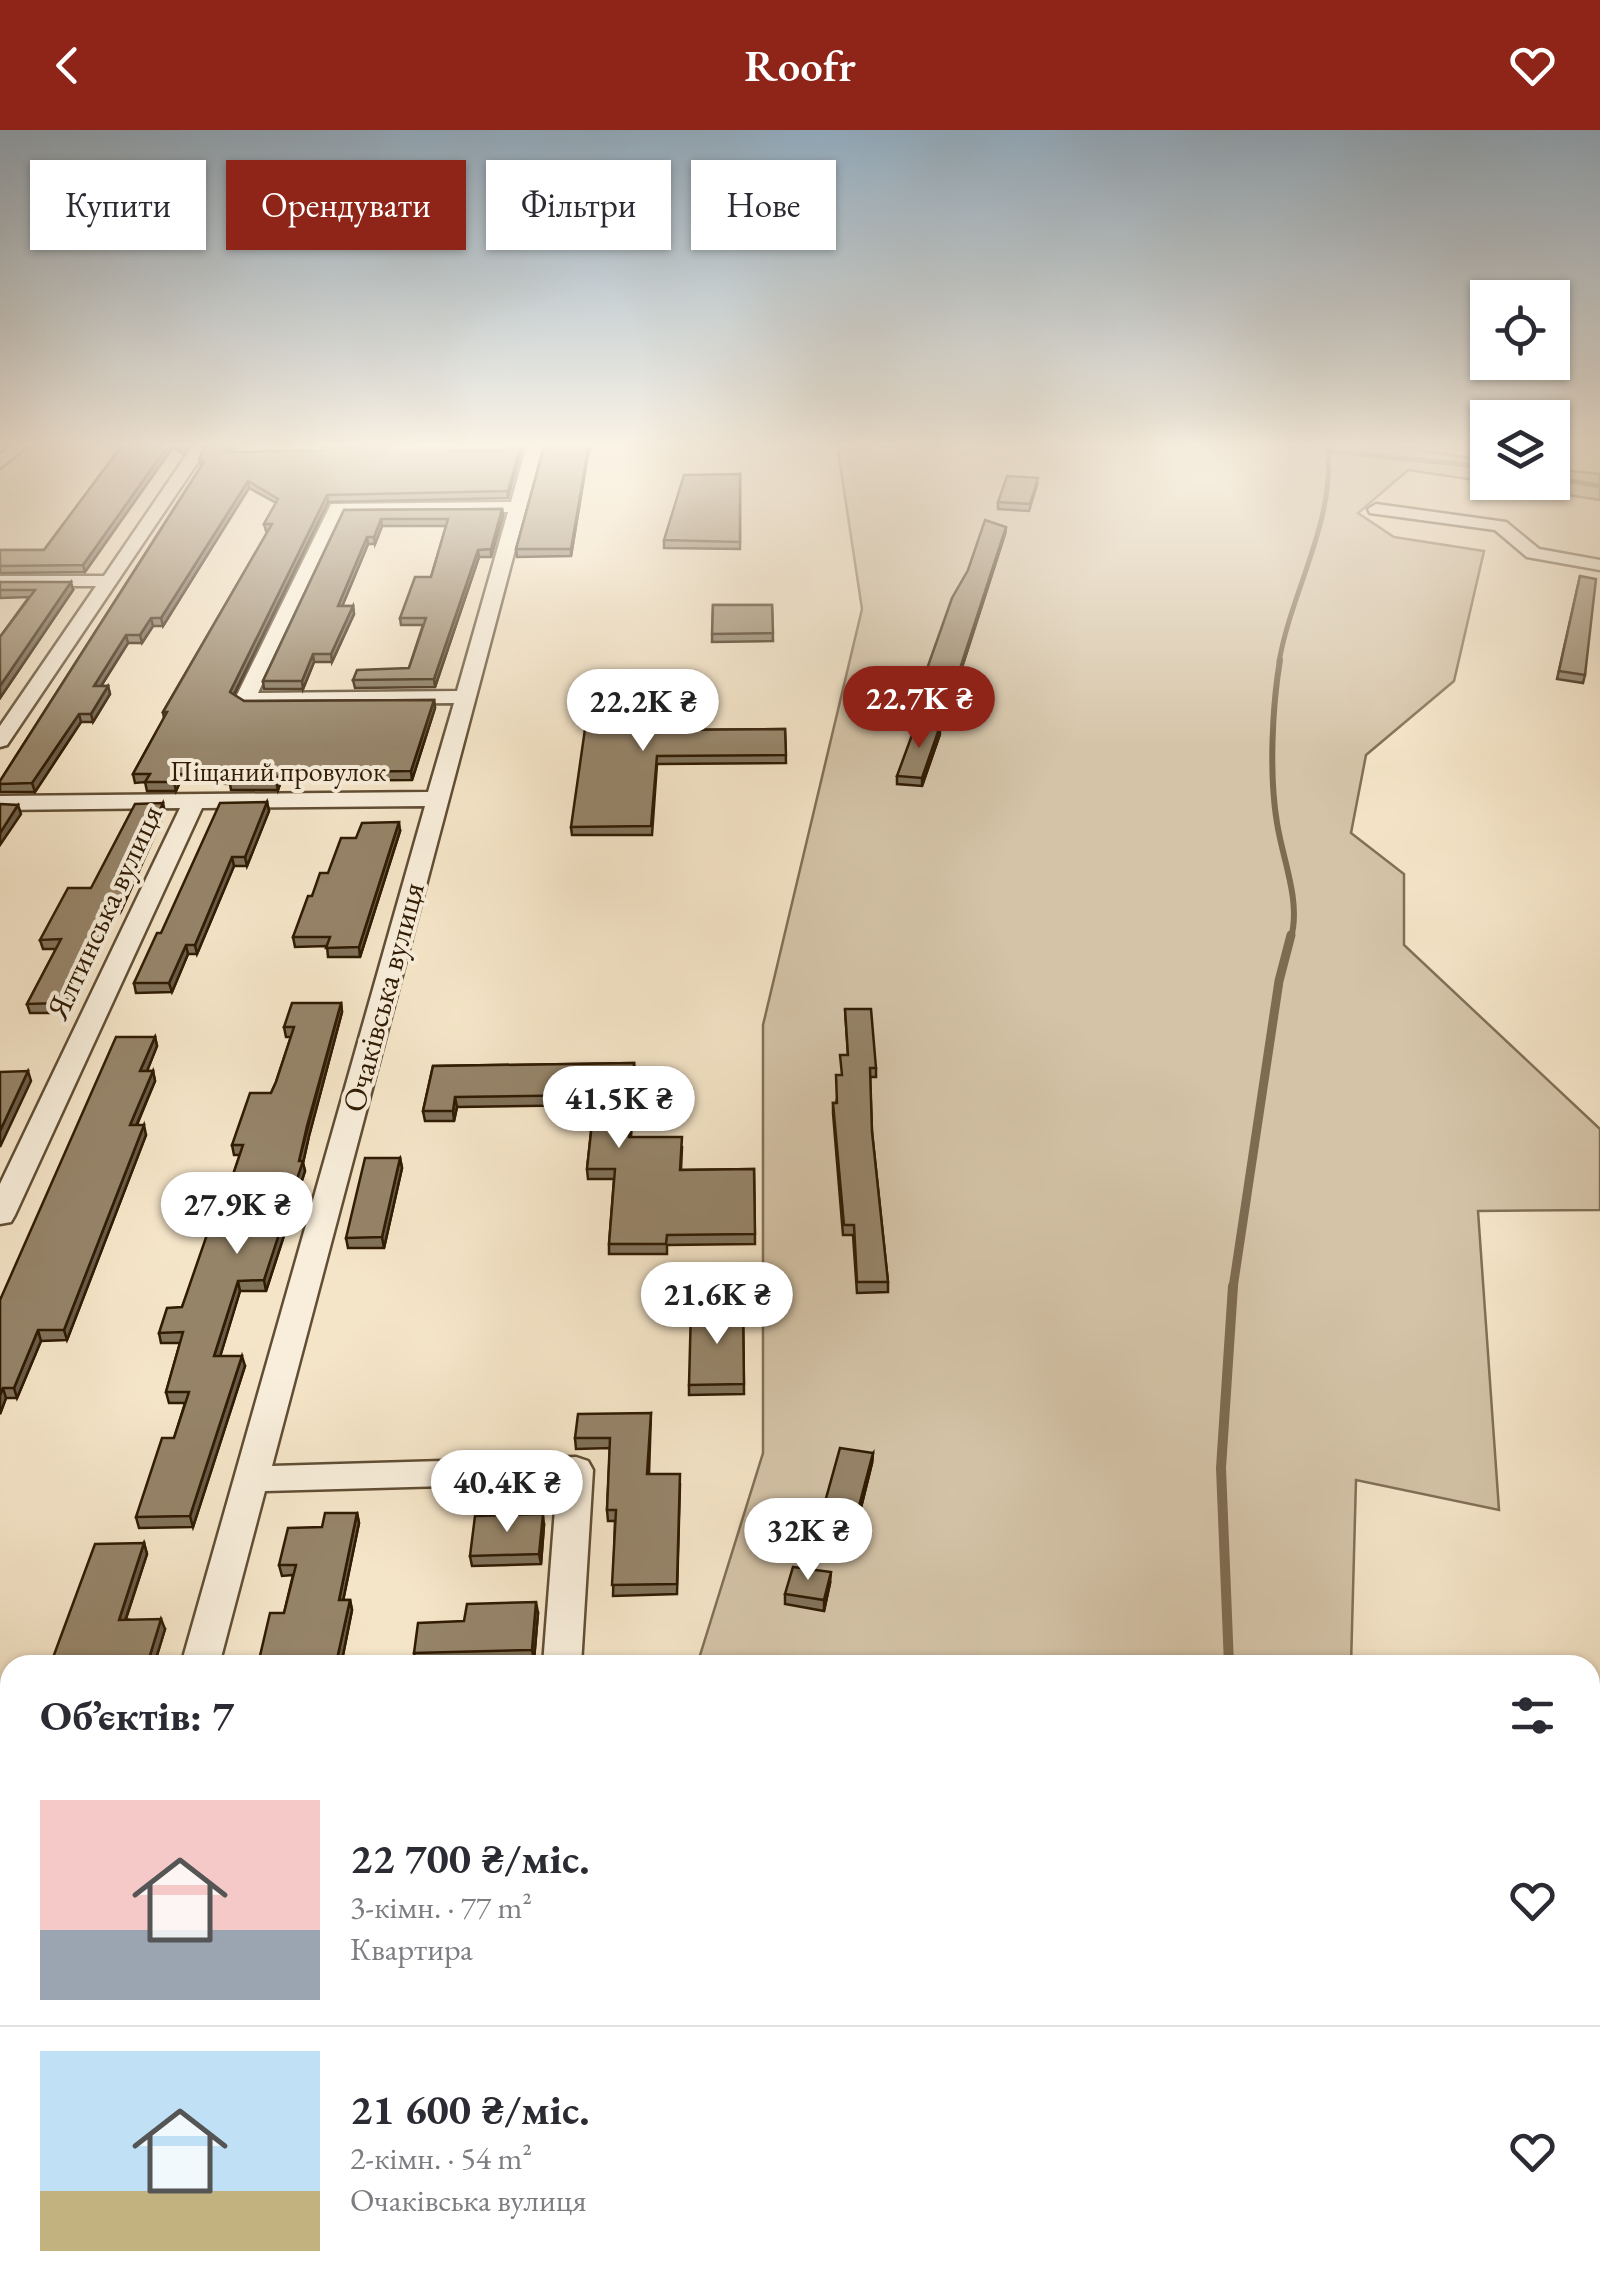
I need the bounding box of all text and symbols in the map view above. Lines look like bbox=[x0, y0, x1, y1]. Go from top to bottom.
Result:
text: Roofr bbox=[744, 36, 856, 94]
icon: back bbox=[40, 38, 95, 93]
icon: heart bbox=[1505, 38, 1560, 93]
chip: Купити bbox=[30, 160, 206, 250]
chip: Орендувати bbox=[226, 160, 466, 250]
chip: Фільтри bbox=[486, 160, 671, 250]
chip: Нове bbox=[691, 160, 836, 250]
map controls bbox=[1470, 280, 1570, 500]
button: locate bbox=[1470, 280, 1570, 380]
button: layers bbox=[1470, 400, 1570, 500]
pin: 22.7K ₴ bbox=[827, 666, 1011, 751]
pin: 22.2K ₴ bbox=[551, 669, 735, 754]
text: 22.7K ₴ bbox=[865, 677, 973, 719]
text: 22.2K ₴ bbox=[589, 680, 697, 722]
street label: Піщаний провулок bbox=[170, 753, 386, 789]
street label: Ялтинська вулиця bbox=[36, 798, 172, 1027]
street label: Очаківська вулиця bbox=[332, 877, 434, 1117]
pin: 41.5K ₴ bbox=[527, 1066, 711, 1151]
text: 41.5K ₴ bbox=[565, 1077, 673, 1119]
pin: 27.9K ₴ bbox=[145, 1172, 329, 1257]
text: 27.9K ₴ bbox=[183, 1183, 291, 1225]
pin: 21.6K ₴ bbox=[625, 1262, 809, 1347]
text: 21.6K ₴ bbox=[663, 1273, 771, 1315]
pin: 40.4K ₴ bbox=[415, 1450, 599, 1535]
text: 40.4K ₴ bbox=[453, 1461, 561, 1503]
pin: 32K ₴ bbox=[738, 1498, 878, 1583]
text: 32K ₴ bbox=[766, 1509, 850, 1551]
text: Об’єктів: 7 bbox=[40, 1688, 234, 1743]
icon: filters bbox=[1505, 1688, 1560, 1743]
text: 22 700 ₴/міс. bbox=[350, 1831, 590, 1886]
icon: home bbox=[120, 1840, 240, 1960]
icon: heart bbox=[1505, 1873, 1560, 1928]
text: 3-кімн. · 77 m² bbox=[350, 1886, 532, 1928]
text: Квартира bbox=[350, 1928, 473, 1970]
text: 21 600 ₴/міс. bbox=[350, 2082, 590, 2137]
icon: home bbox=[120, 2091, 240, 2211]
icon: heart bbox=[1505, 2124, 1560, 2179]
text: 2-кімн. · 54 m² bbox=[350, 2137, 532, 2179]
text: Очаківська вулиця bbox=[350, 2179, 587, 2221]

